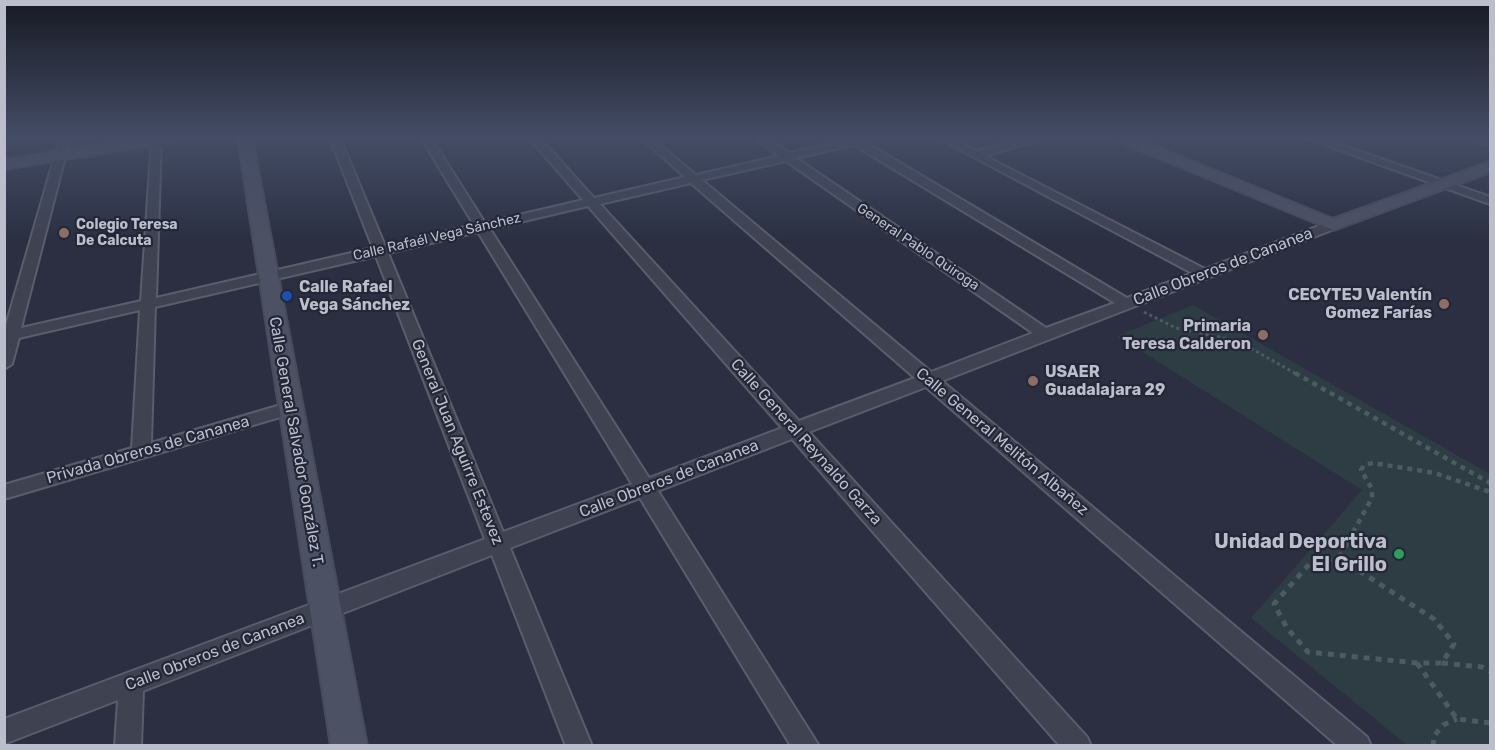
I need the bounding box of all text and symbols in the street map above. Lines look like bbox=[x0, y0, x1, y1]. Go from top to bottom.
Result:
street label: General Pablo Quiroga bbox=[854, 200, 982, 294]
street label: Calle Rafaél Vega Sánchez bbox=[352, 210, 522, 264]
place label: Colegio Teresa De Calcuta bbox=[76, 217, 178, 250]
street label: Calle Obreros de Cananea bbox=[1131, 224, 1315, 310]
marker: Colegio Teresa De Calcuta bbox=[57, 226, 71, 240]
place label: Calle Rafael Vega Sánchez bbox=[299, 277, 410, 315]
place label: CECYTEJ Valentín Gomez Farías bbox=[1288, 285, 1432, 323]
marker: Calle Rafael Vega Sánchez bbox=[280, 289, 294, 303]
marker: CECYTEJ Valentín Gomez Farías bbox=[1437, 297, 1451, 311]
street label: Calle General Salvador González T. bbox=[265, 315, 327, 569]
place label: Primaria Teresa Calderon bbox=[1122, 316, 1251, 354]
marker: Primaria Teresa Calderon bbox=[1256, 328, 1270, 342]
street label: General Juan Aguirre Estevez bbox=[407, 336, 507, 548]
street label: Calle General Reynaldo Garza bbox=[726, 355, 886, 529]
place label: USAER Guadalajara 29 bbox=[1045, 362, 1165, 400]
street label: Calle General Melitón Albañez bbox=[912, 364, 1092, 520]
marker: USAER Guadalajara 29 bbox=[1026, 374, 1040, 388]
street label: Privada Obreros de Cananea bbox=[44, 412, 252, 488]
street label: Calle Obreros de Cananea bbox=[577, 436, 761, 522]
place label: Unidad Deportiva El Grillo bbox=[1214, 530, 1387, 577]
marker: Unidad Deportiva El Grillo bbox=[1392, 547, 1406, 561]
street label: Calle Obreros de Cananea bbox=[123, 609, 307, 695]

